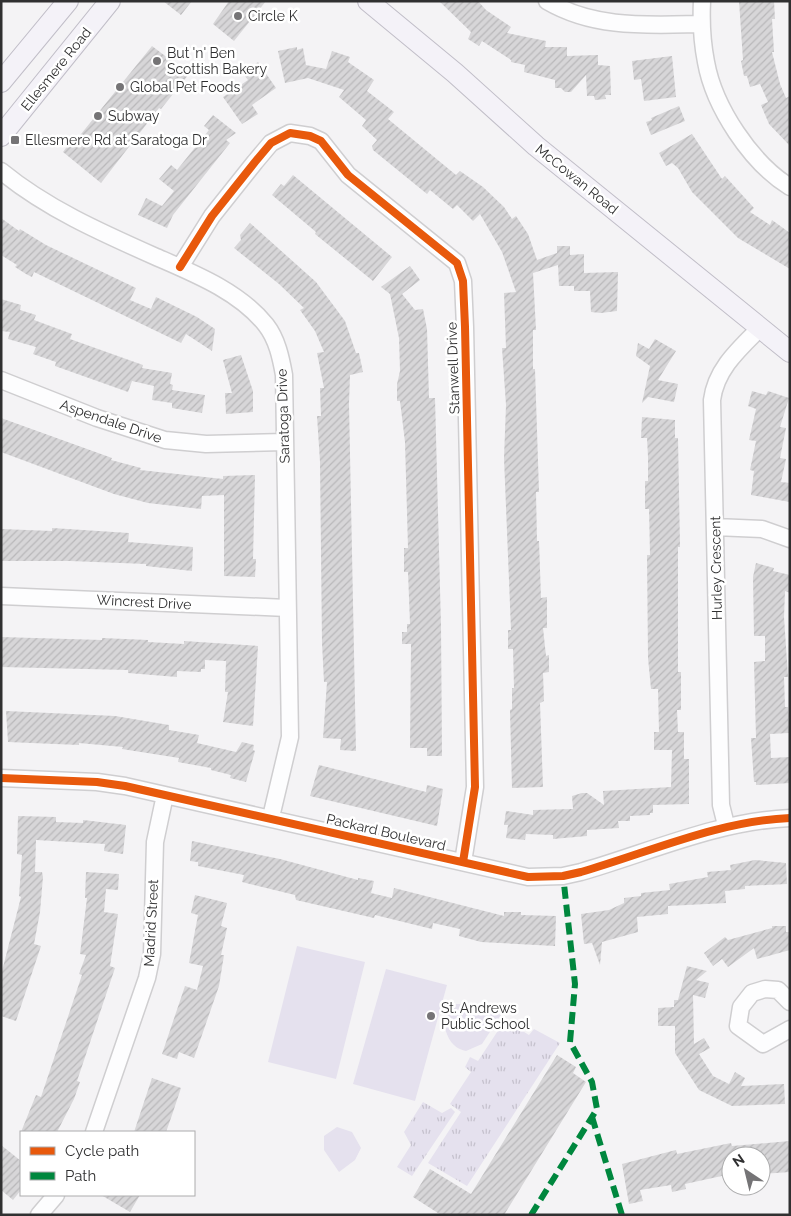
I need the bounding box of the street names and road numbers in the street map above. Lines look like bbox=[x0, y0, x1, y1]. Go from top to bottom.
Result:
street label: Ellesmere Road bbox=[18, 24, 94, 114]
street label: McCowan Road bbox=[532, 141, 622, 217]
street label: Stanwell Drive bbox=[443, 322, 463, 414]
street label: Saratoga Drive bbox=[273, 368, 293, 464]
street label: Aspendale Drive bbox=[58, 396, 164, 446]
street label: Hurley Crescent bbox=[707, 516, 725, 620]
street label: Wincrest Drive bbox=[96, 592, 192, 612]
street label: Packard Boulevard bbox=[325, 810, 447, 854]
street label: Madrid Street bbox=[141, 879, 161, 967]

